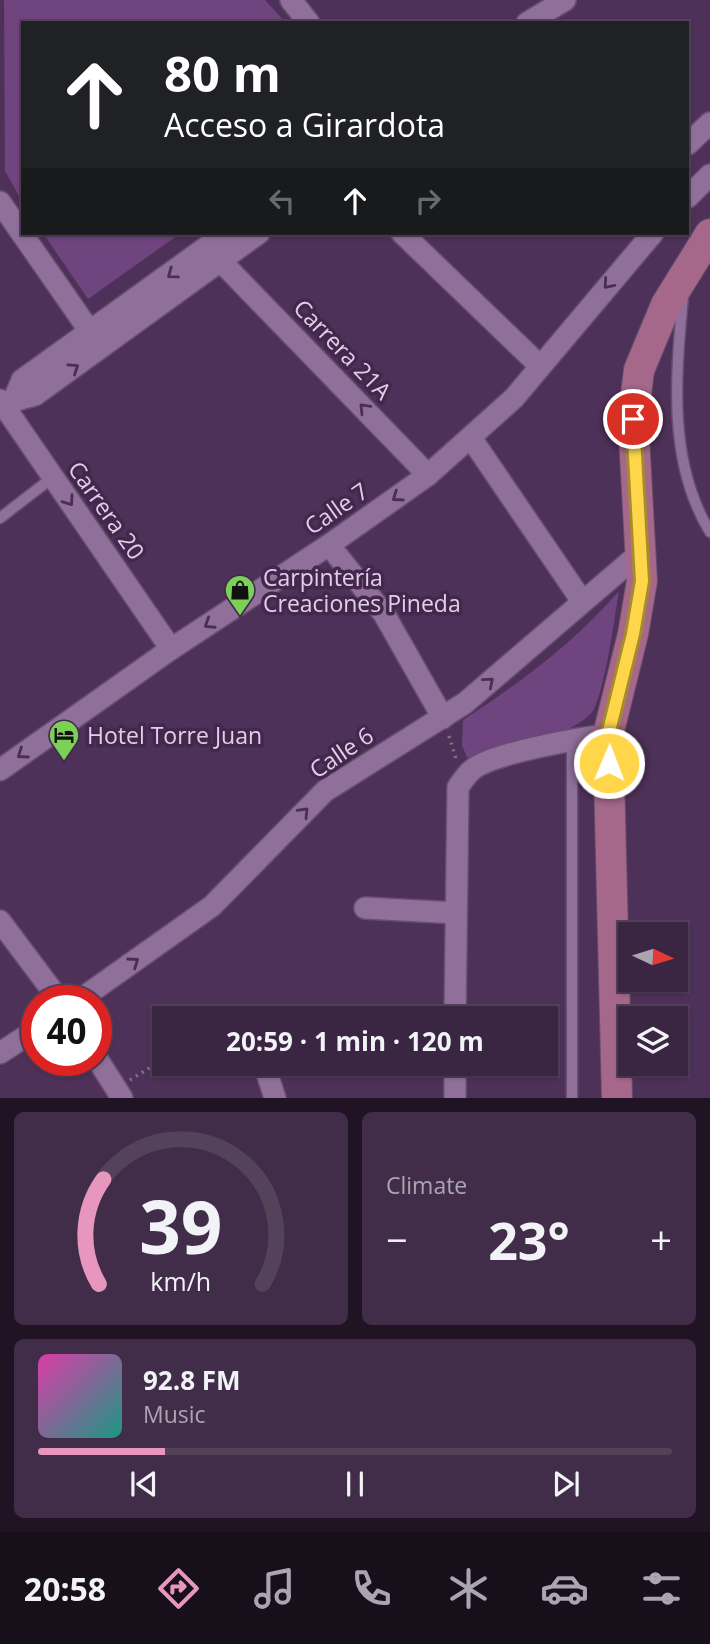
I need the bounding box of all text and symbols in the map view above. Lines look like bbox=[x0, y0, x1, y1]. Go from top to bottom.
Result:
text: 80 m bbox=[164, 40, 281, 106]
icon: ahead bbox=[49, 49, 140, 140]
text: Acceso a Girardota bbox=[164, 103, 445, 146]
icon: left bbox=[263, 182, 301, 220]
icon: ahead bbox=[336, 182, 374, 220]
icon: right bbox=[409, 182, 447, 220]
one-way arrow bbox=[167, 265, 179, 278]
one-way arrow bbox=[604, 276, 616, 289]
street label: Carrera 21A bbox=[287, 292, 399, 406]
one-way arrow bbox=[66, 363, 79, 376]
pin bbox=[603, 389, 663, 449]
icon: arrive bbox=[614, 400, 652, 438]
one-way arrow bbox=[359, 404, 372, 417]
street label: Carrera 20 bbox=[61, 454, 153, 566]
street label: Calle 7 bbox=[298, 475, 374, 541]
one-way arrow bbox=[392, 489, 405, 501]
one-way arrow bbox=[60, 493, 73, 506]
place label: Carpintería Creaciones Pineda bbox=[263, 561, 461, 619]
shop icon: Carpintería Creaciones Pineda bbox=[223, 573, 257, 617]
one-way arrow bbox=[203, 616, 216, 629]
one-way arrow bbox=[481, 678, 494, 690]
hotel icon: Hotel Torre Juan bbox=[47, 718, 81, 762]
place label: Hotel Torre Juan bbox=[87, 719, 262, 751]
street label: Calle 6 bbox=[303, 719, 379, 785]
position arrow bbox=[572, 726, 646, 800]
one-way arrow bbox=[17, 746, 30, 759]
one-way arrow bbox=[296, 808, 309, 821]
north arrow bbox=[618, 922, 688, 992]
map controls bbox=[618, 922, 688, 1076]
one-way arrow bbox=[126, 957, 139, 970]
speed limit sign: 40 bbox=[21, 985, 112, 1076]
button: layers bbox=[618, 1006, 688, 1076]
text: 20:59 · 1 min · 120 m bbox=[226, 1023, 484, 1059]
text: Climate bbox=[386, 1169, 467, 1201]
text: 39 bbox=[139, 1177, 223, 1276]
text: 23° bbox=[488, 1204, 570, 1275]
text: − bbox=[386, 1213, 408, 1265]
text: + bbox=[650, 1213, 672, 1265]
text: km/h bbox=[151, 1264, 211, 1298]
text: 92.8 FM bbox=[143, 1362, 241, 1398]
text: Music bbox=[143, 1398, 206, 1430]
icon: previous bbox=[125, 1465, 163, 1503]
icon: pause bbox=[336, 1465, 374, 1503]
icon: next bbox=[547, 1465, 585, 1503]
icon: directions bbox=[154, 1564, 203, 1613]
icon: music bbox=[250, 1564, 299, 1613]
icon: phone bbox=[347, 1564, 396, 1613]
icon: climate bbox=[444, 1564, 493, 1613]
icon: car bbox=[540, 1564, 589, 1613]
icon: filters bbox=[637, 1564, 686, 1613]
text: 20:58 bbox=[24, 1567, 106, 1610]

